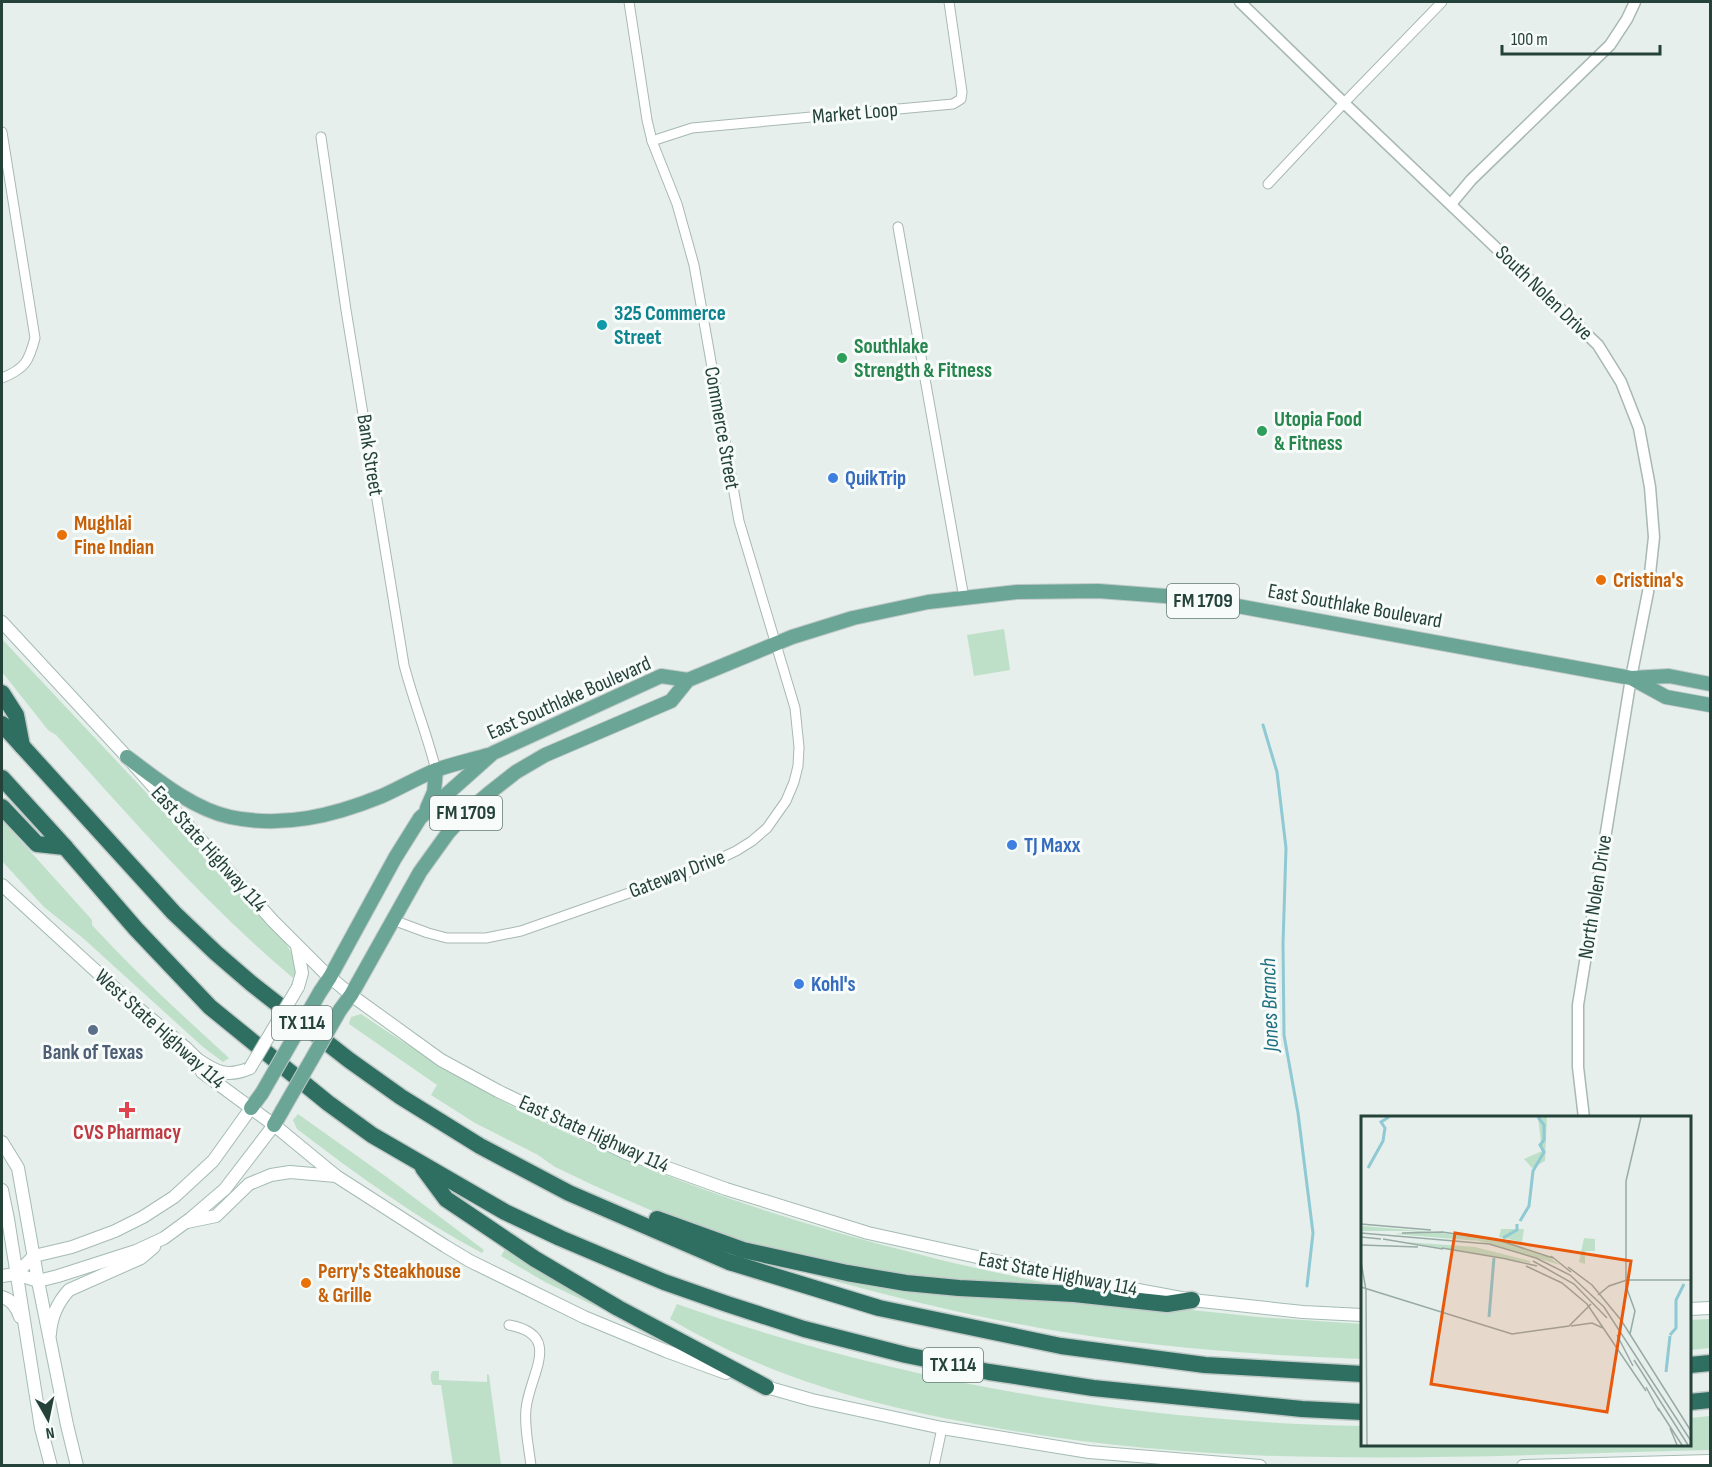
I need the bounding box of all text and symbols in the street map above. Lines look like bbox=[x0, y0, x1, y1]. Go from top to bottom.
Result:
scale bar bbox=[1502, 18, 1660, 56]
text: 100 m bbox=[1511, 29, 1548, 50]
street label: Market Loop bbox=[811, 97, 899, 129]
street label: South Nolen Drive bbox=[1490, 240, 1598, 346]
place label: 325 Commerce Street bbox=[614, 301, 726, 350]
marker: 325 Commerce Street bbox=[595, 318, 609, 332]
place label: Southlake Strength & Fitness bbox=[854, 334, 992, 383]
marker: Southlake Strength & Fitness bbox=[835, 351, 849, 365]
street label: Commerce Street bbox=[699, 365, 745, 491]
place label: Utopia Food & Fitness bbox=[1274, 407, 1362, 456]
street label: Bank Street bbox=[351, 412, 389, 498]
marker: Utopia Food & Fitness bbox=[1255, 424, 1269, 438]
place label: QuikTrip bbox=[845, 466, 906, 491]
marker: QuikTrip bbox=[826, 471, 840, 485]
place label: Mughlai Fine Indian bbox=[74, 511, 154, 560]
marker: Mughlai Fine Indian bbox=[55, 528, 69, 542]
place label: Cristina's bbox=[1613, 568, 1683, 593]
marker: Cristina's bbox=[1594, 573, 1608, 587]
street label: East Southlake Boulevard bbox=[1266, 578, 1444, 634]
road number: FM 1709 bbox=[1167, 584, 1239, 618]
street label: East Southlake Boulevard bbox=[483, 651, 655, 745]
street label: East State Highway 114 bbox=[146, 781, 272, 918]
road number: FM 1709 bbox=[430, 796, 502, 830]
place label: TJ Maxx bbox=[1024, 833, 1081, 858]
street label: North Nolen Drive bbox=[1573, 833, 1617, 961]
marker: TJ Maxx bbox=[1005, 838, 1019, 852]
street label: Gateway Drive bbox=[626, 844, 728, 904]
water label: Jones Branch bbox=[1255, 958, 1285, 1054]
street label: West State Highway 114 bbox=[90, 964, 230, 1094]
place label: Kohl's bbox=[811, 972, 856, 997]
marker: Kohl's bbox=[792, 977, 806, 991]
road number: TX 114 bbox=[272, 1006, 332, 1040]
marker: Bank of Texas bbox=[86, 1023, 100, 1037]
place label: Bank of Texas bbox=[43, 1040, 143, 1065]
street label: East State Highway 114 bbox=[515, 1090, 673, 1178]
marker: CVS Pharmacy bbox=[120, 1103, 134, 1117]
inset map bbox=[1361, 1116, 1691, 1446]
place label: CVS Pharmacy bbox=[73, 1120, 181, 1145]
street label: East State Highway 114 bbox=[976, 1246, 1140, 1302]
place label: Perry's Steakhouse & Grille bbox=[318, 1259, 461, 1308]
marker: Perry's Steakhouse & Grille bbox=[299, 1276, 313, 1290]
road number: TX 114 bbox=[923, 1348, 983, 1382]
north arrow bbox=[18, 1389, 78, 1449]
text: N bbox=[44, 1422, 56, 1442]

